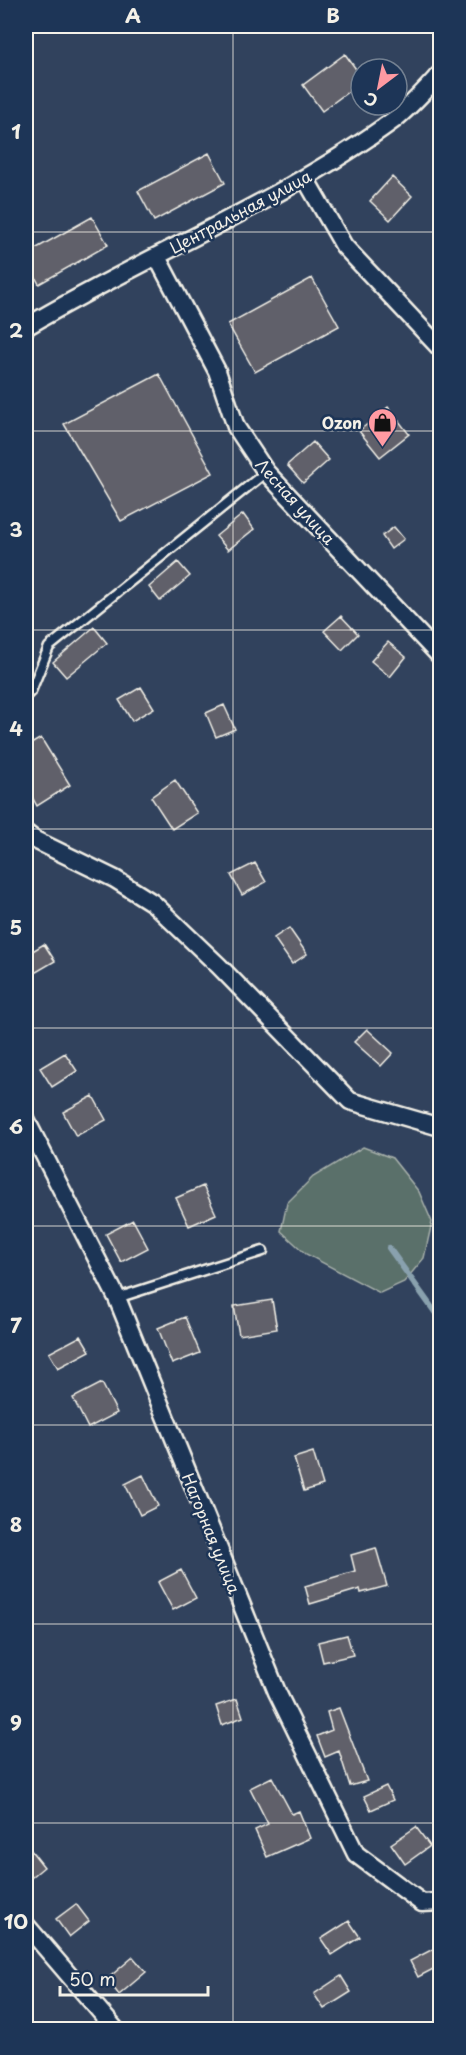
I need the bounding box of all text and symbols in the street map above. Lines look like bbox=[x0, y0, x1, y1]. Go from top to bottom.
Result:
text: A bbox=[125, 0, 141, 30]
text: B bbox=[326, 0, 340, 30]
north arrow bbox=[349, 57, 409, 117]
text: С bbox=[359, 87, 382, 114]
text: 1 bbox=[11, 116, 21, 146]
street label: Центральная улица bbox=[165, 163, 315, 259]
text: 2 bbox=[9, 315, 23, 345]
shop icon: Ozon bbox=[367, 406, 399, 448]
place label: Ozon bbox=[322, 410, 362, 434]
street label: Лесная улица bbox=[251, 453, 341, 549]
text: 3 bbox=[9, 514, 23, 544]
text: 4 bbox=[9, 713, 23, 743]
text: 5 bbox=[10, 912, 22, 942]
text: 6 bbox=[9, 1111, 23, 1141]
text: 7 bbox=[10, 1310, 22, 1340]
street label: Нагорная улица bbox=[177, 1469, 247, 1597]
text: 8 bbox=[10, 1509, 22, 1539]
text: 9 bbox=[10, 1707, 22, 1737]
text: 10 bbox=[4, 1906, 28, 1936]
scale bar bbox=[60, 1959, 208, 1997]
text: 50 m bbox=[69, 1965, 116, 1992]

